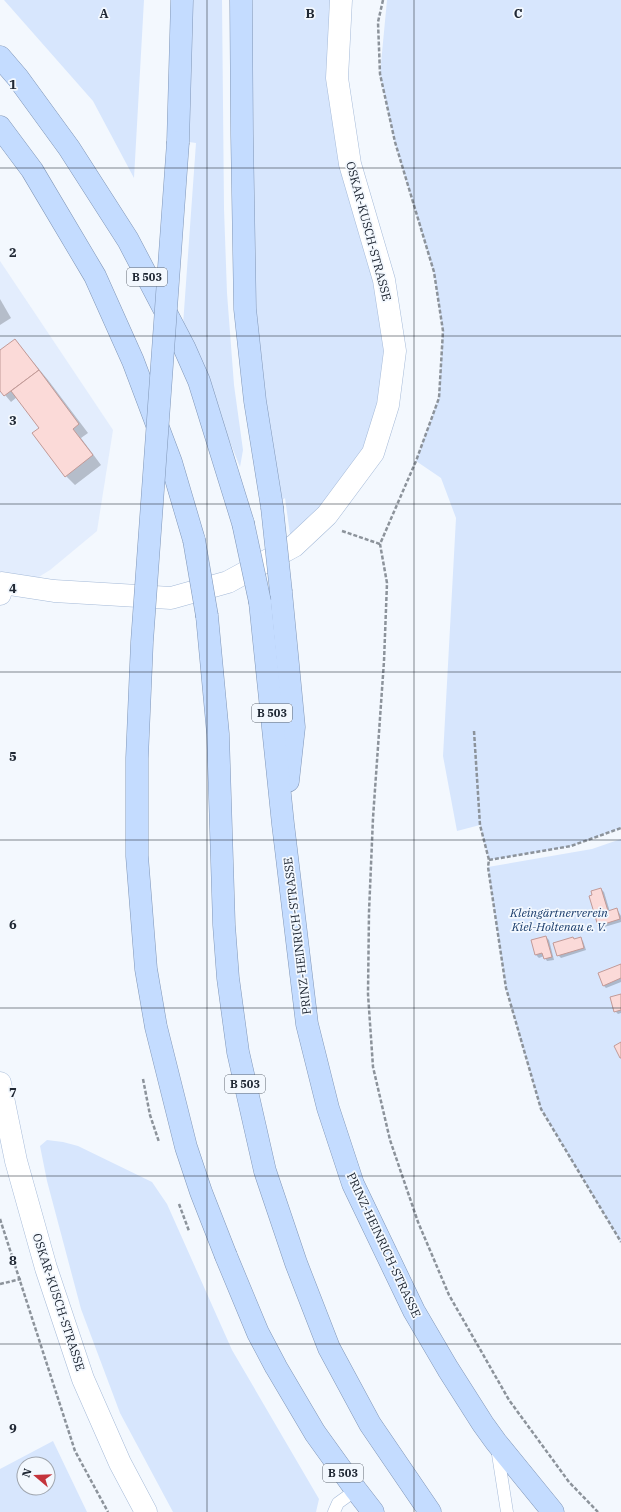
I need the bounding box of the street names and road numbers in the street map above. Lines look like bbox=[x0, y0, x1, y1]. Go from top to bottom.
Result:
street label: OSKAR-KUSCH-STRASSE bbox=[343, 160, 395, 302]
road number: B 503 bbox=[127, 268, 167, 286]
road number: B 503 bbox=[252, 704, 292, 722]
street label: PRINZ-HEINRICH-STRASSE bbox=[280, 856, 314, 1016]
road number: B 503 bbox=[225, 1075, 265, 1093]
street label: PRINZ-HEINRICH-STRASSE bbox=[344, 1170, 424, 1320]
street label: OSKAR-KUSCH-STRASSE bbox=[30, 1231, 88, 1373]
road number: B 503 bbox=[323, 1464, 363, 1482]

